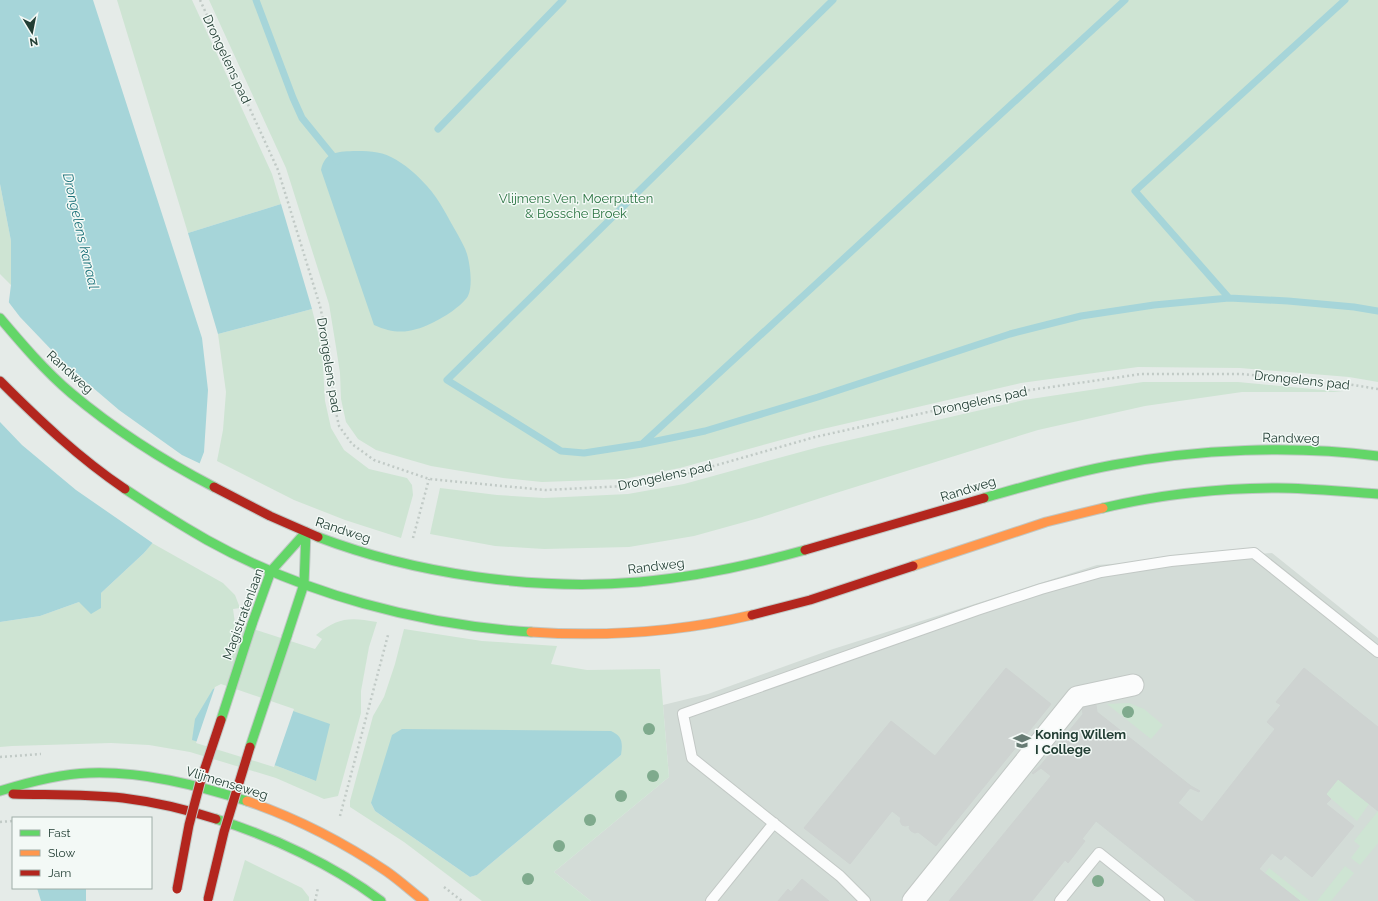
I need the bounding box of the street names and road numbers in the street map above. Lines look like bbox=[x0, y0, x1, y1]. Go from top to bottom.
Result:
street label: Drongelens pad bbox=[200, 12, 254, 106]
street label: Drongelens pad bbox=[314, 316, 344, 414]
street label: Randweg bbox=[44, 347, 96, 397]
street label: Drongelens pad bbox=[1253, 368, 1351, 392]
street label: Drongelens pad bbox=[931, 384, 1029, 418]
street label: Randweg bbox=[1262, 430, 1320, 446]
street label: Drongelens pad bbox=[616, 459, 714, 493]
street label: Randweg bbox=[938, 473, 998, 505]
street label: Randweg bbox=[314, 514, 372, 546]
street label: Randweg bbox=[627, 555, 685, 577]
street label: Magistratenlaan bbox=[219, 566, 267, 662]
street label: Vlijmenseweg bbox=[184, 763, 270, 803]

